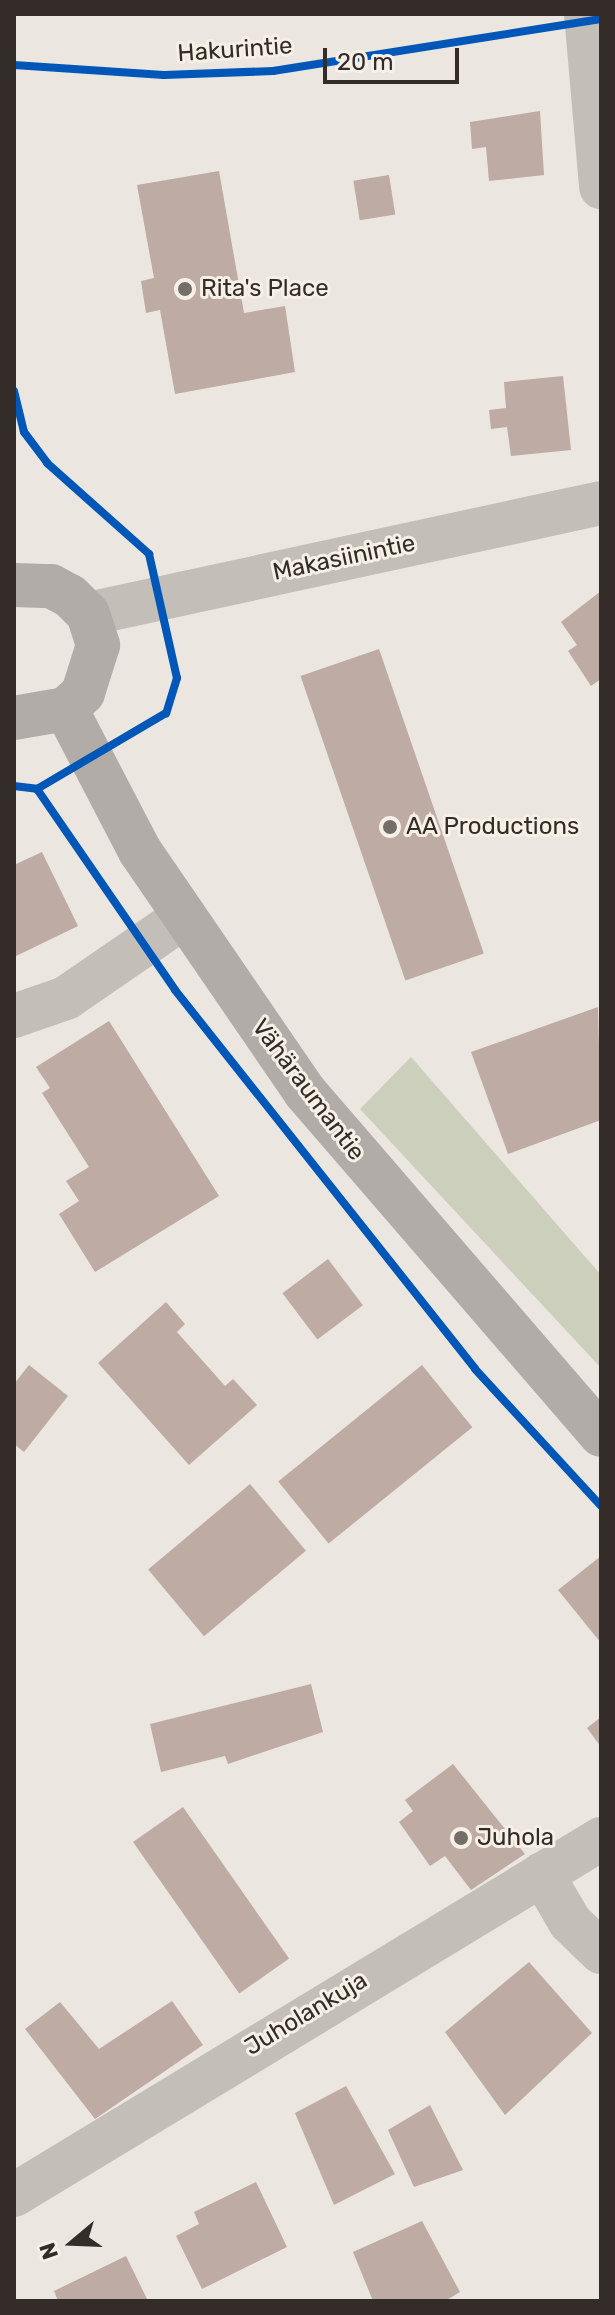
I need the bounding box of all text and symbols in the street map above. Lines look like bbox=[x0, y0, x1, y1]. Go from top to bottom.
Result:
street label: Hakurintie bbox=[177, 32, 293, 68]
scale bar bbox=[327, 32, 463, 82]
text: 20 m bbox=[337, 48, 394, 76]
place label: Rita's Place bbox=[201, 275, 329, 303]
marker: Rita's Place bbox=[176, 280, 194, 298]
street label: Makasiinintie bbox=[270, 529, 418, 587]
place label: AA Productions bbox=[406, 813, 580, 841]
marker: AA Productions bbox=[381, 818, 399, 836]
street label: Vähäraumantie bbox=[245, 1014, 371, 1166]
place label: Juhola bbox=[477, 1824, 554, 1852]
marker: Juhola bbox=[452, 1829, 470, 1847]
street label: Juholankuja bbox=[240, 1966, 372, 2062]
north arrow bbox=[32, 2203, 112, 2283]
text: N bbox=[33, 2239, 64, 2263]

